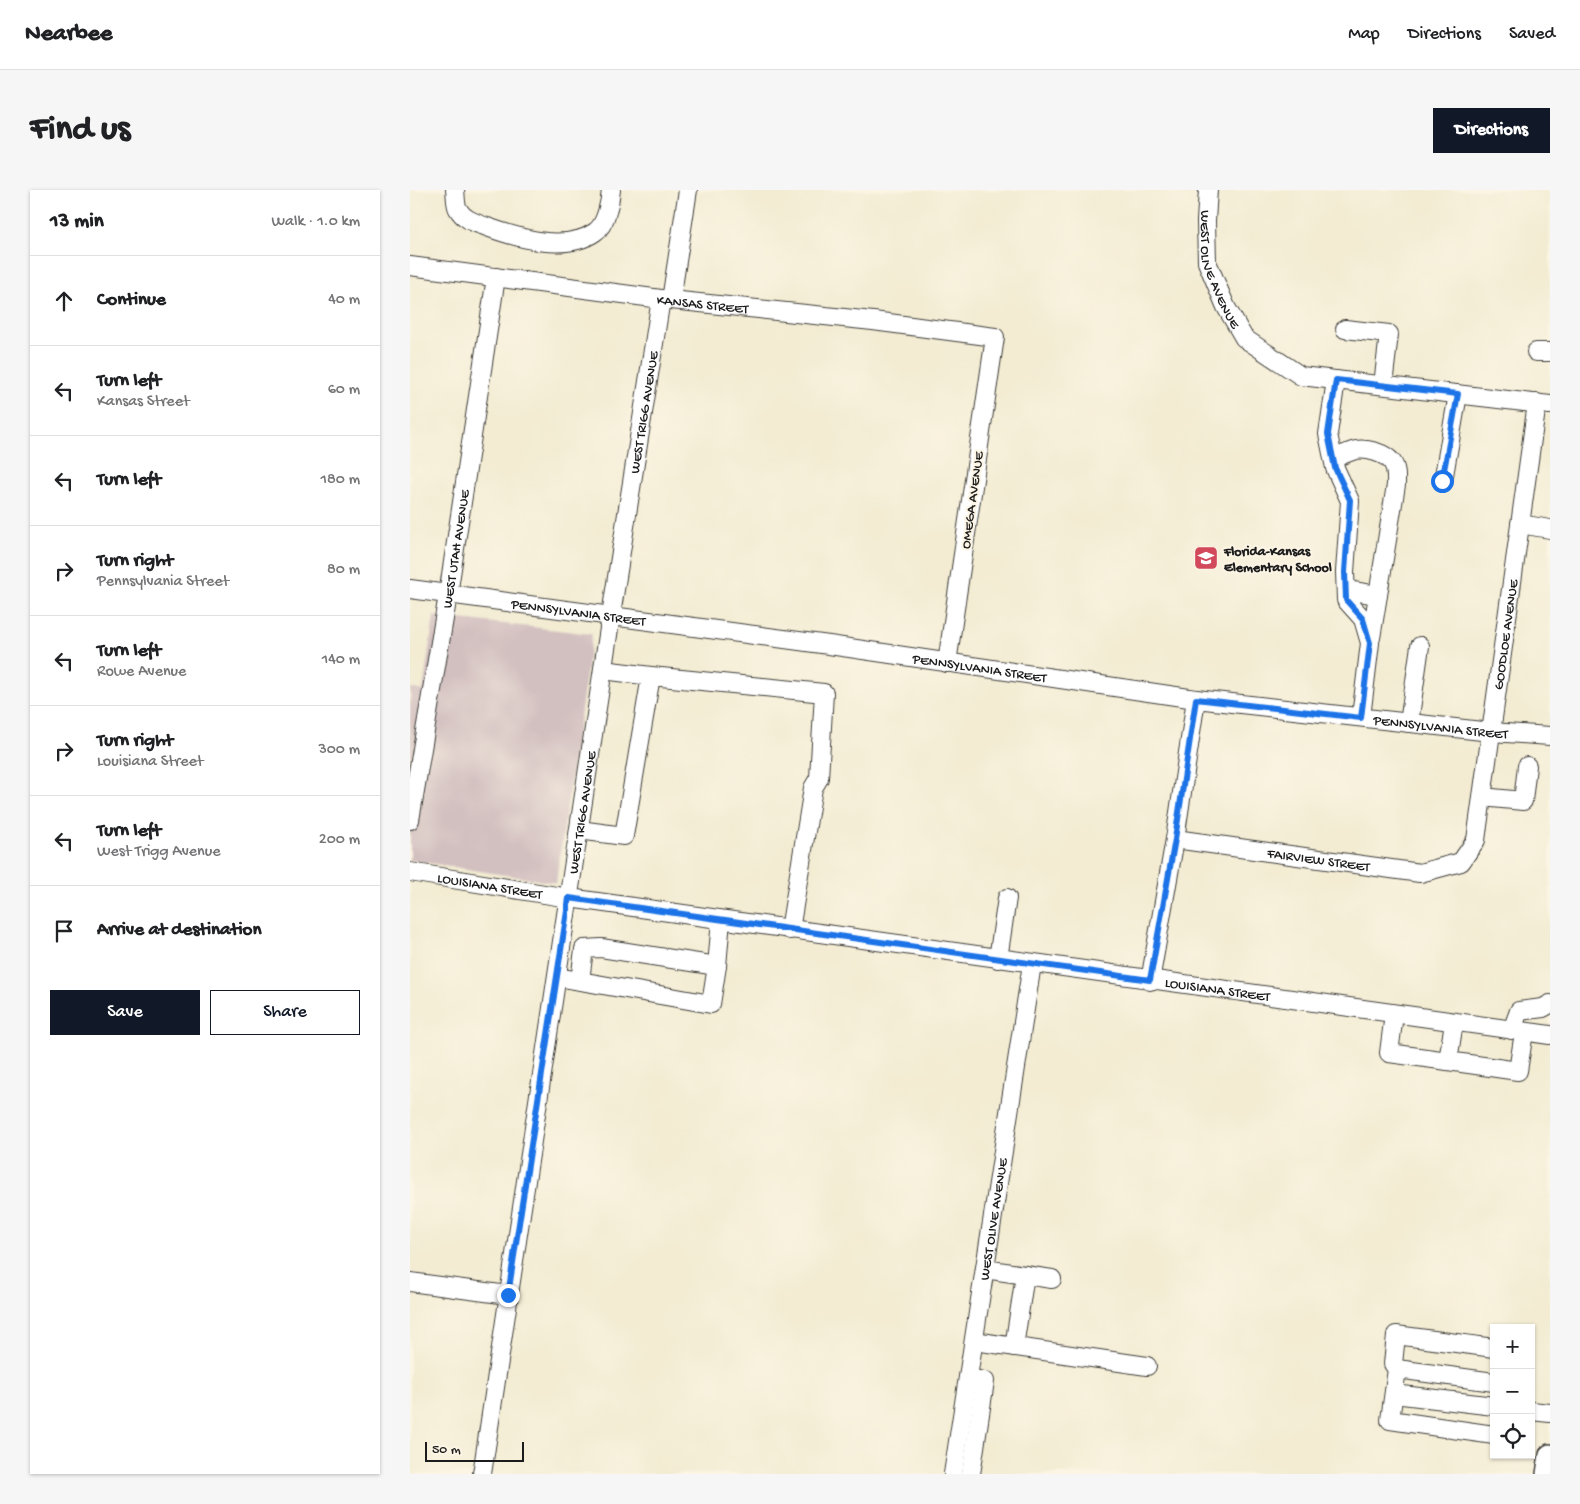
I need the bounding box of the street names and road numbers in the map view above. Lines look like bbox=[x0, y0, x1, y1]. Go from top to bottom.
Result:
street label: WEST OLIVE AVENUE bbox=[1195, 210, 1243, 333]
street label: KANSAS STREET bbox=[656, 293, 750, 319]
street label: WEST TRIGG AVENUE bbox=[627, 349, 664, 475]
street label: OMEGA AVENUE bbox=[958, 449, 989, 550]
street label: WEST UTAH AVENUE bbox=[440, 487, 475, 610]
street label: GOODLOE AVENUE bbox=[1491, 577, 1523, 691]
street label: PENNSYLVANIA STREET bbox=[509, 596, 647, 631]
street label: PENNSYLVANIA STREET bbox=[910, 651, 1048, 688]
street label: PENNSYLVANIA STREET bbox=[1371, 713, 1509, 744]
street label: WEST TRIGG AVENUE bbox=[566, 749, 602, 875]
street label: FAIRVIEW STREET bbox=[1265, 846, 1371, 877]
street label: LOUISIANA STREET bbox=[436, 871, 544, 905]
street label: LOUISIANA STREET bbox=[1164, 975, 1272, 1007]
street label: WEST OLIVE AVENUE bbox=[977, 1156, 1013, 1282]

